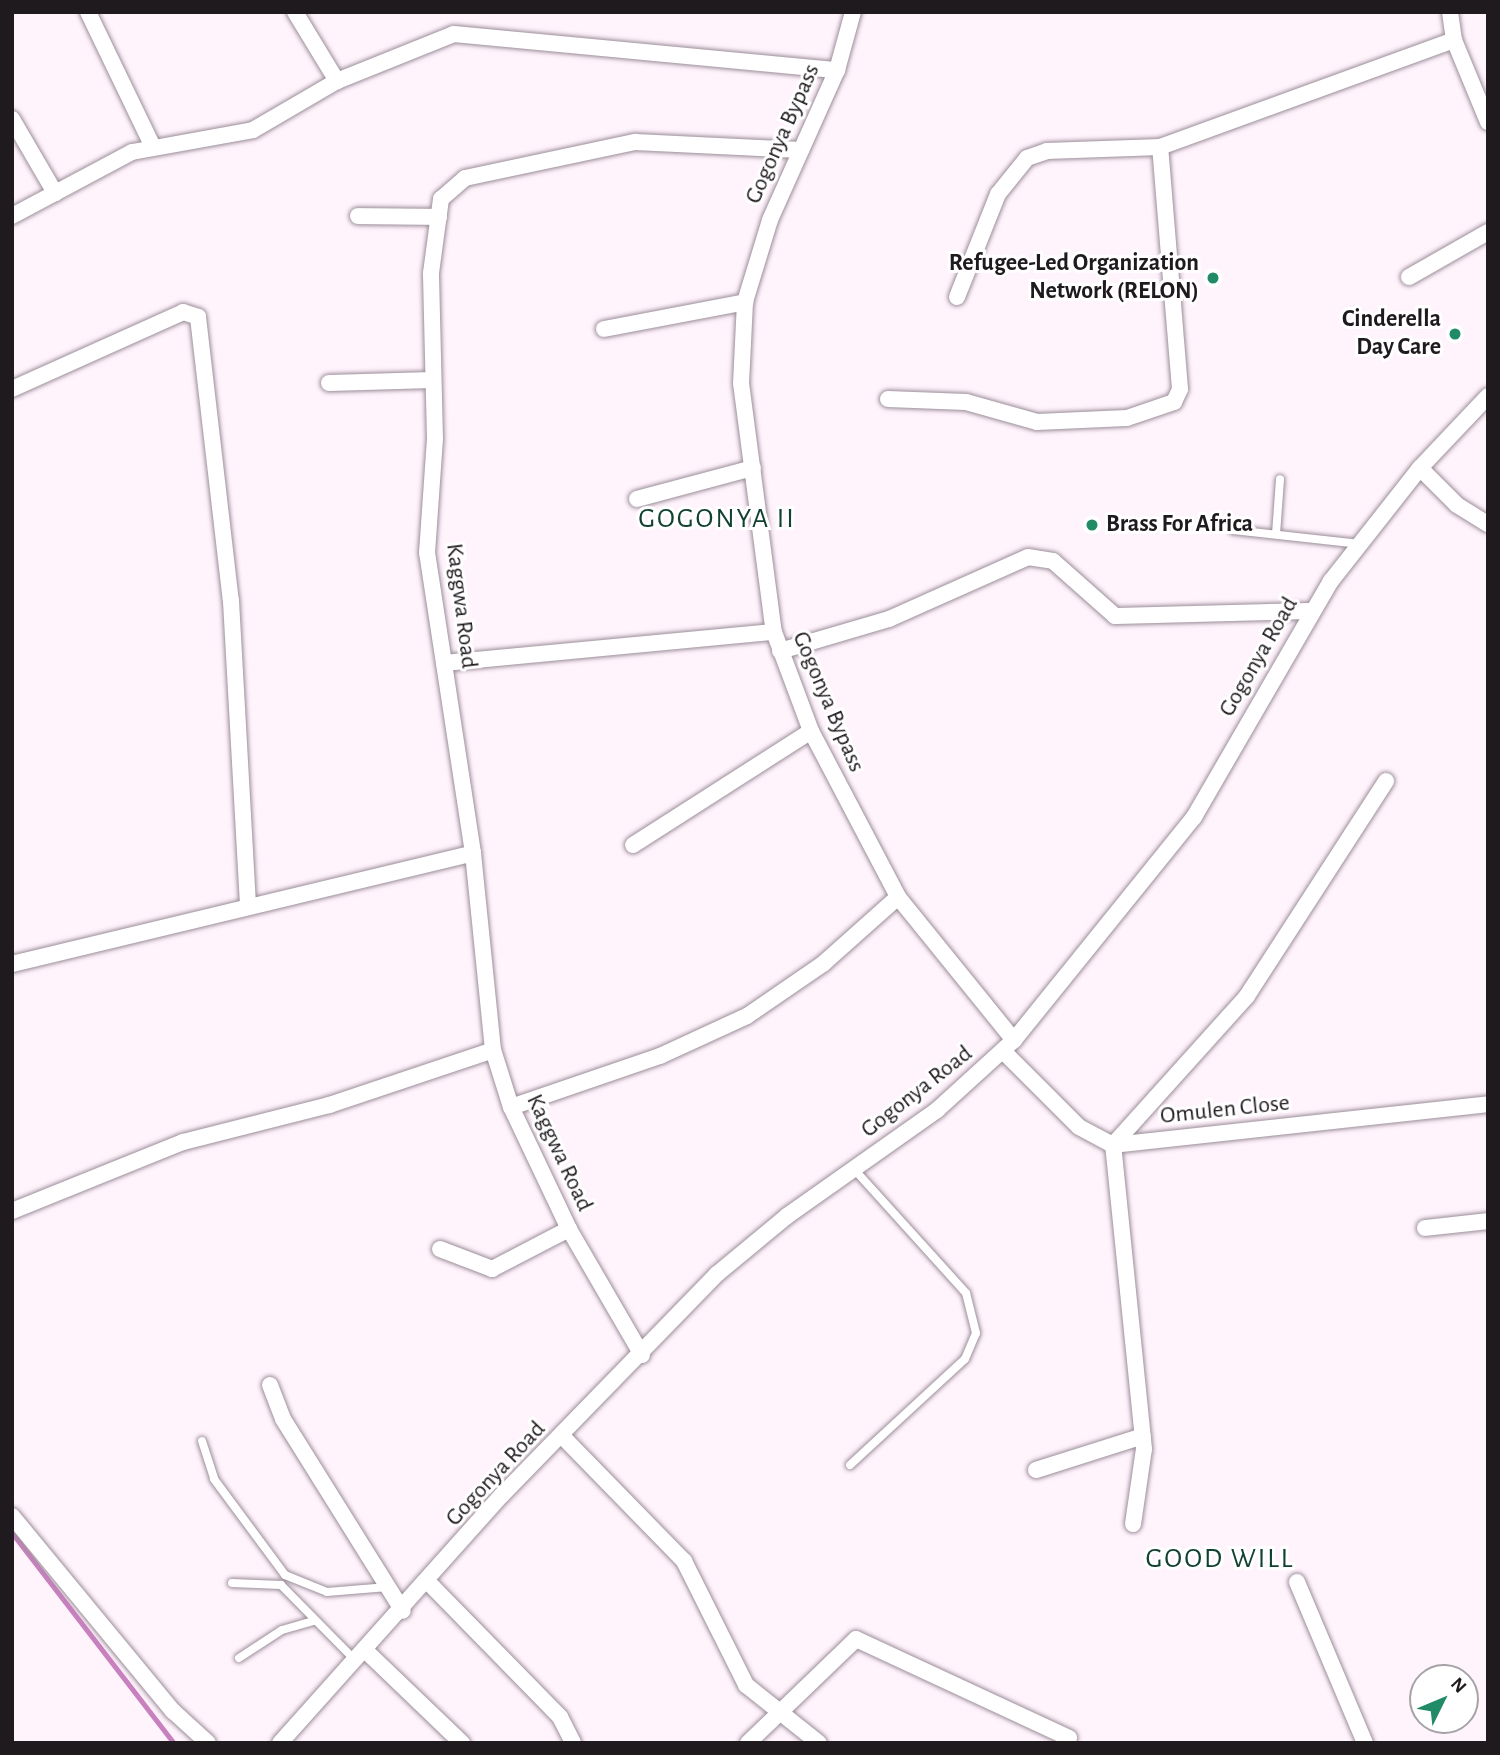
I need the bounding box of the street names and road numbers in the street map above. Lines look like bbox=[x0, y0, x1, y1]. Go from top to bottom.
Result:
street label: Gogonya Bypass bbox=[739, 60, 827, 208]
street label: Kaggwa Road bbox=[439, 542, 483, 670]
street label: Gogonya Road bbox=[1213, 592, 1305, 722]
street label: Gogonya Bypass bbox=[785, 627, 871, 777]
street label: Gogonya Road bbox=[856, 1040, 978, 1144]
street label: Omulen Close bbox=[1159, 1089, 1291, 1131]
street label: Kaggwa Road bbox=[519, 1090, 599, 1216]
street label: Gogonya Road bbox=[440, 1415, 552, 1533]

